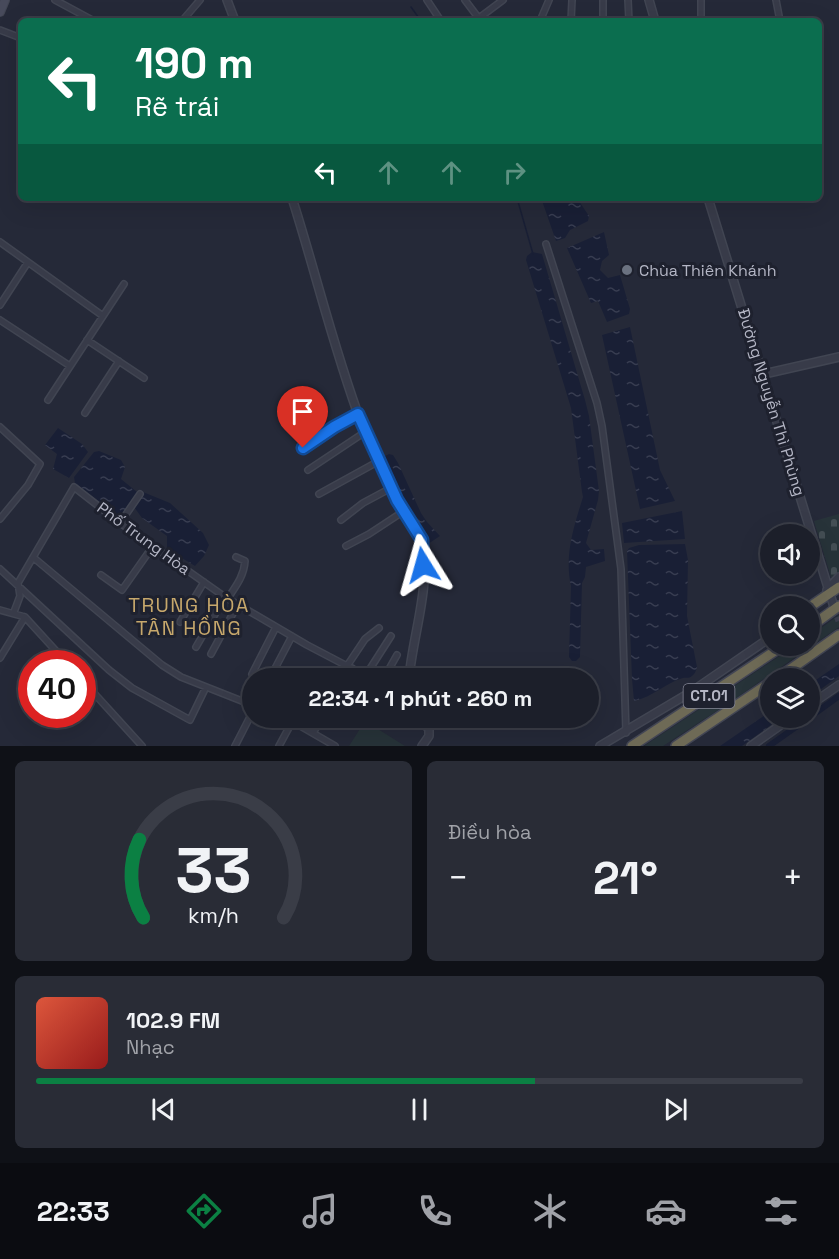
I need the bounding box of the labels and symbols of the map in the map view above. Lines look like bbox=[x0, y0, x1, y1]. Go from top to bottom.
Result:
place label: Chùa Thiên Khánh bbox=[639, 260, 777, 281]
marker: Chùa Thiên Khánh bbox=[620, 263, 634, 277]
street label: Đường Nguyễn Thì Phùng bbox=[733, 306, 810, 498]
pin bbox=[277, 386, 328, 448]
street label: Phố Trung Hòa bbox=[93, 497, 195, 579]
position arrow bbox=[391, 533, 455, 597]
district label: TRUNG HÒA TÂN HỒNG bbox=[128, 592, 250, 641]
speed limit sign: 40 bbox=[18, 650, 96, 728]
road number: CT.01 bbox=[684, 684, 734, 708]

